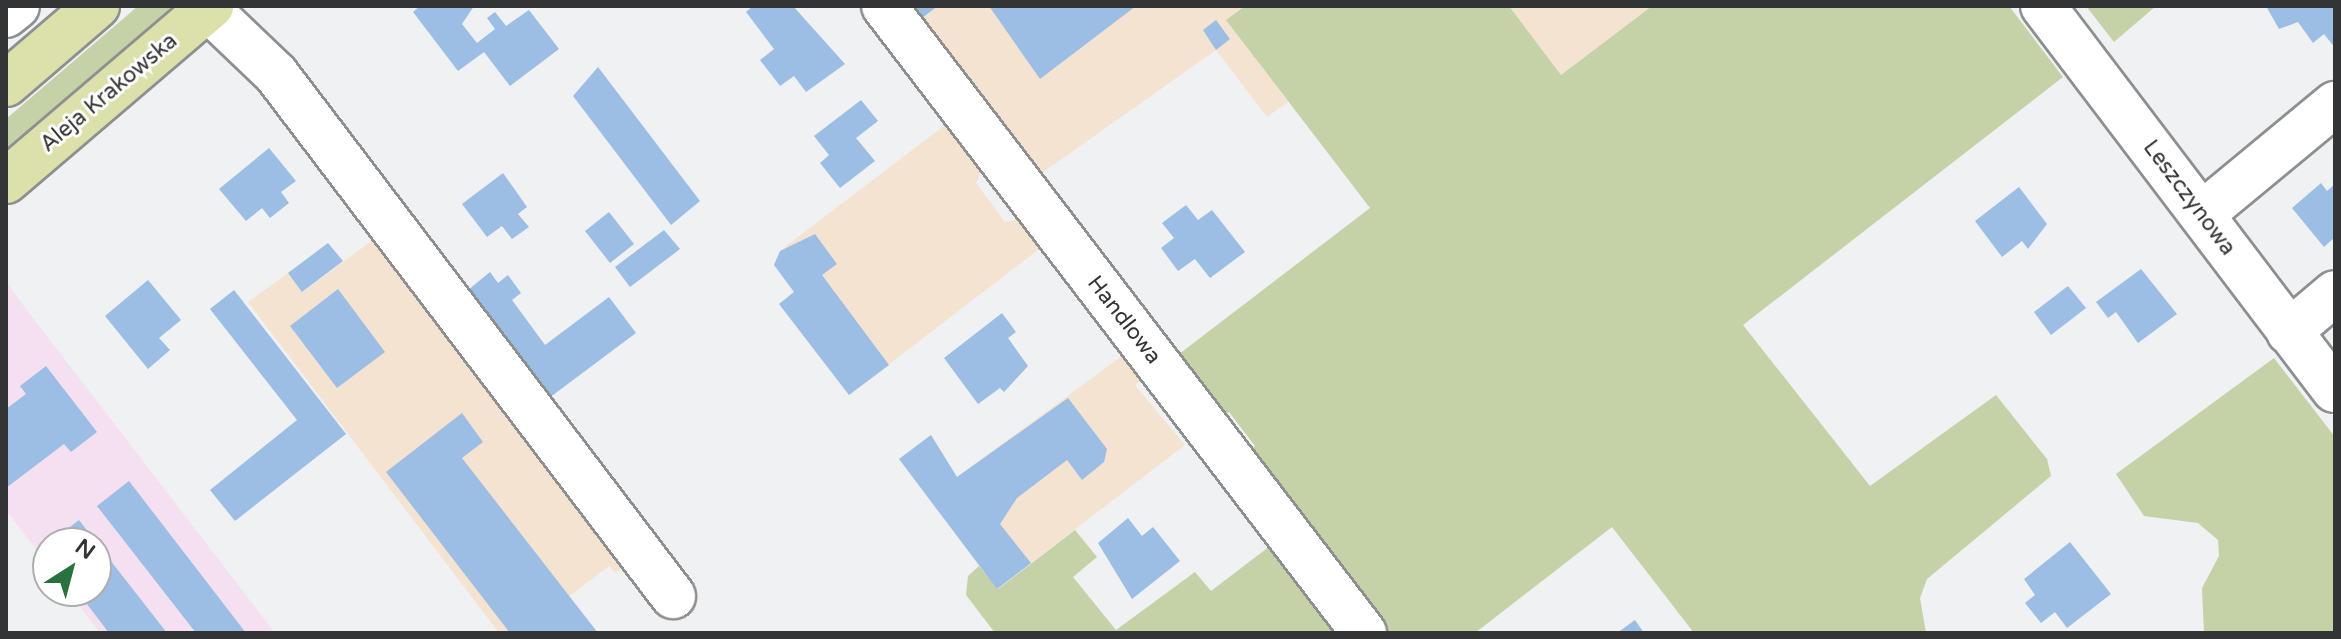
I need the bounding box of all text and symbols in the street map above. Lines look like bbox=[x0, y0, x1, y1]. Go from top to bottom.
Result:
street label: Aleja Krakowska bbox=[35, 28, 183, 158]
street label: Leszczynowa bbox=[2137, 135, 2241, 261]
street label: Handlowa bbox=[1081, 271, 1167, 369]
north arrow bbox=[32, 527, 112, 607]
text: N bbox=[70, 533, 100, 565]

